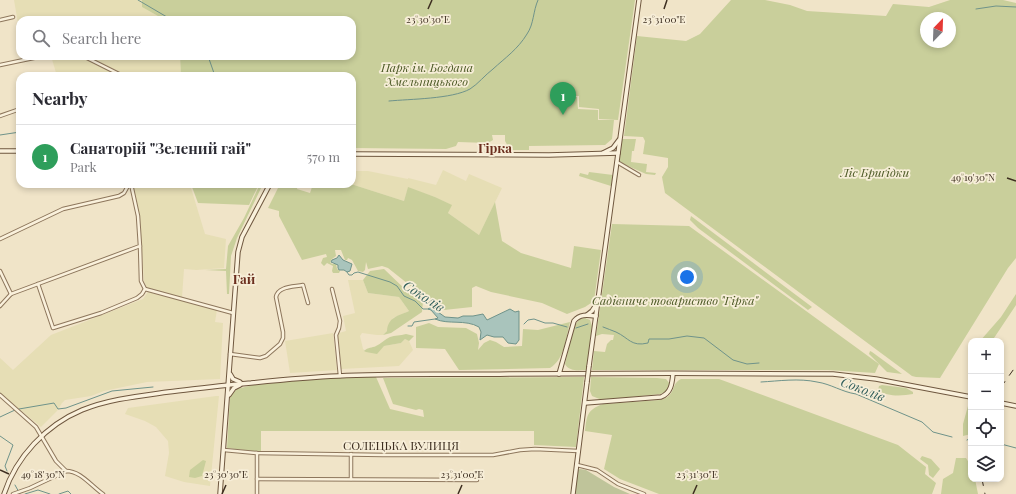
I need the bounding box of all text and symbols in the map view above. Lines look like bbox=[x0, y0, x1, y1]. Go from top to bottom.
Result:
text: 23°30'30"E bbox=[406, 12, 450, 26]
text: 23°31'00"E bbox=[643, 12, 685, 26]
north arrow bbox=[920, 12, 956, 48]
search box bbox=[16, 16, 356, 60]
icon: search bbox=[30, 27, 52, 49]
text: Search here bbox=[62, 28, 141, 48]
park label: Парк ім. Богдана Хмельницького bbox=[380, 59, 473, 89]
pin: 1 bbox=[550, 82, 576, 115]
text: Nearby bbox=[32, 87, 87, 109]
text: Санаторій "Зелений гай" bbox=[70, 138, 251, 158]
district label: Гірка bbox=[478, 139, 512, 156]
text: 1 bbox=[43, 148, 47, 165]
text: 570 m bbox=[307, 148, 340, 165]
text: Park bbox=[70, 158, 97, 175]
park label: Ліс Бриґідки bbox=[840, 164, 910, 180]
text: 49°19'30"N bbox=[951, 170, 995, 184]
your location bbox=[677, 267, 697, 287]
district label: Гай bbox=[233, 270, 256, 287]
water label: Соколів bbox=[400, 276, 449, 316]
park label: Садівниче товариство "Гірка" bbox=[592, 292, 759, 308]
map controls bbox=[968, 338, 1004, 482]
button: + bbox=[968, 338, 1004, 374]
water label: Соколів bbox=[839, 372, 888, 405]
button: − bbox=[968, 374, 1004, 410]
button: locate bbox=[968, 410, 1004, 446]
street label: СОЛЕЦЬКА ВУЛИЦЯ bbox=[343, 437, 459, 453]
button: layers bbox=[968, 446, 1004, 482]
text: 49°18'30"N bbox=[21, 467, 65, 481]
text: 23°30'30"E bbox=[204, 467, 248, 481]
text: 23°31'00"E bbox=[441, 467, 483, 481]
text: 23°31'30"E bbox=[676, 467, 718, 481]

